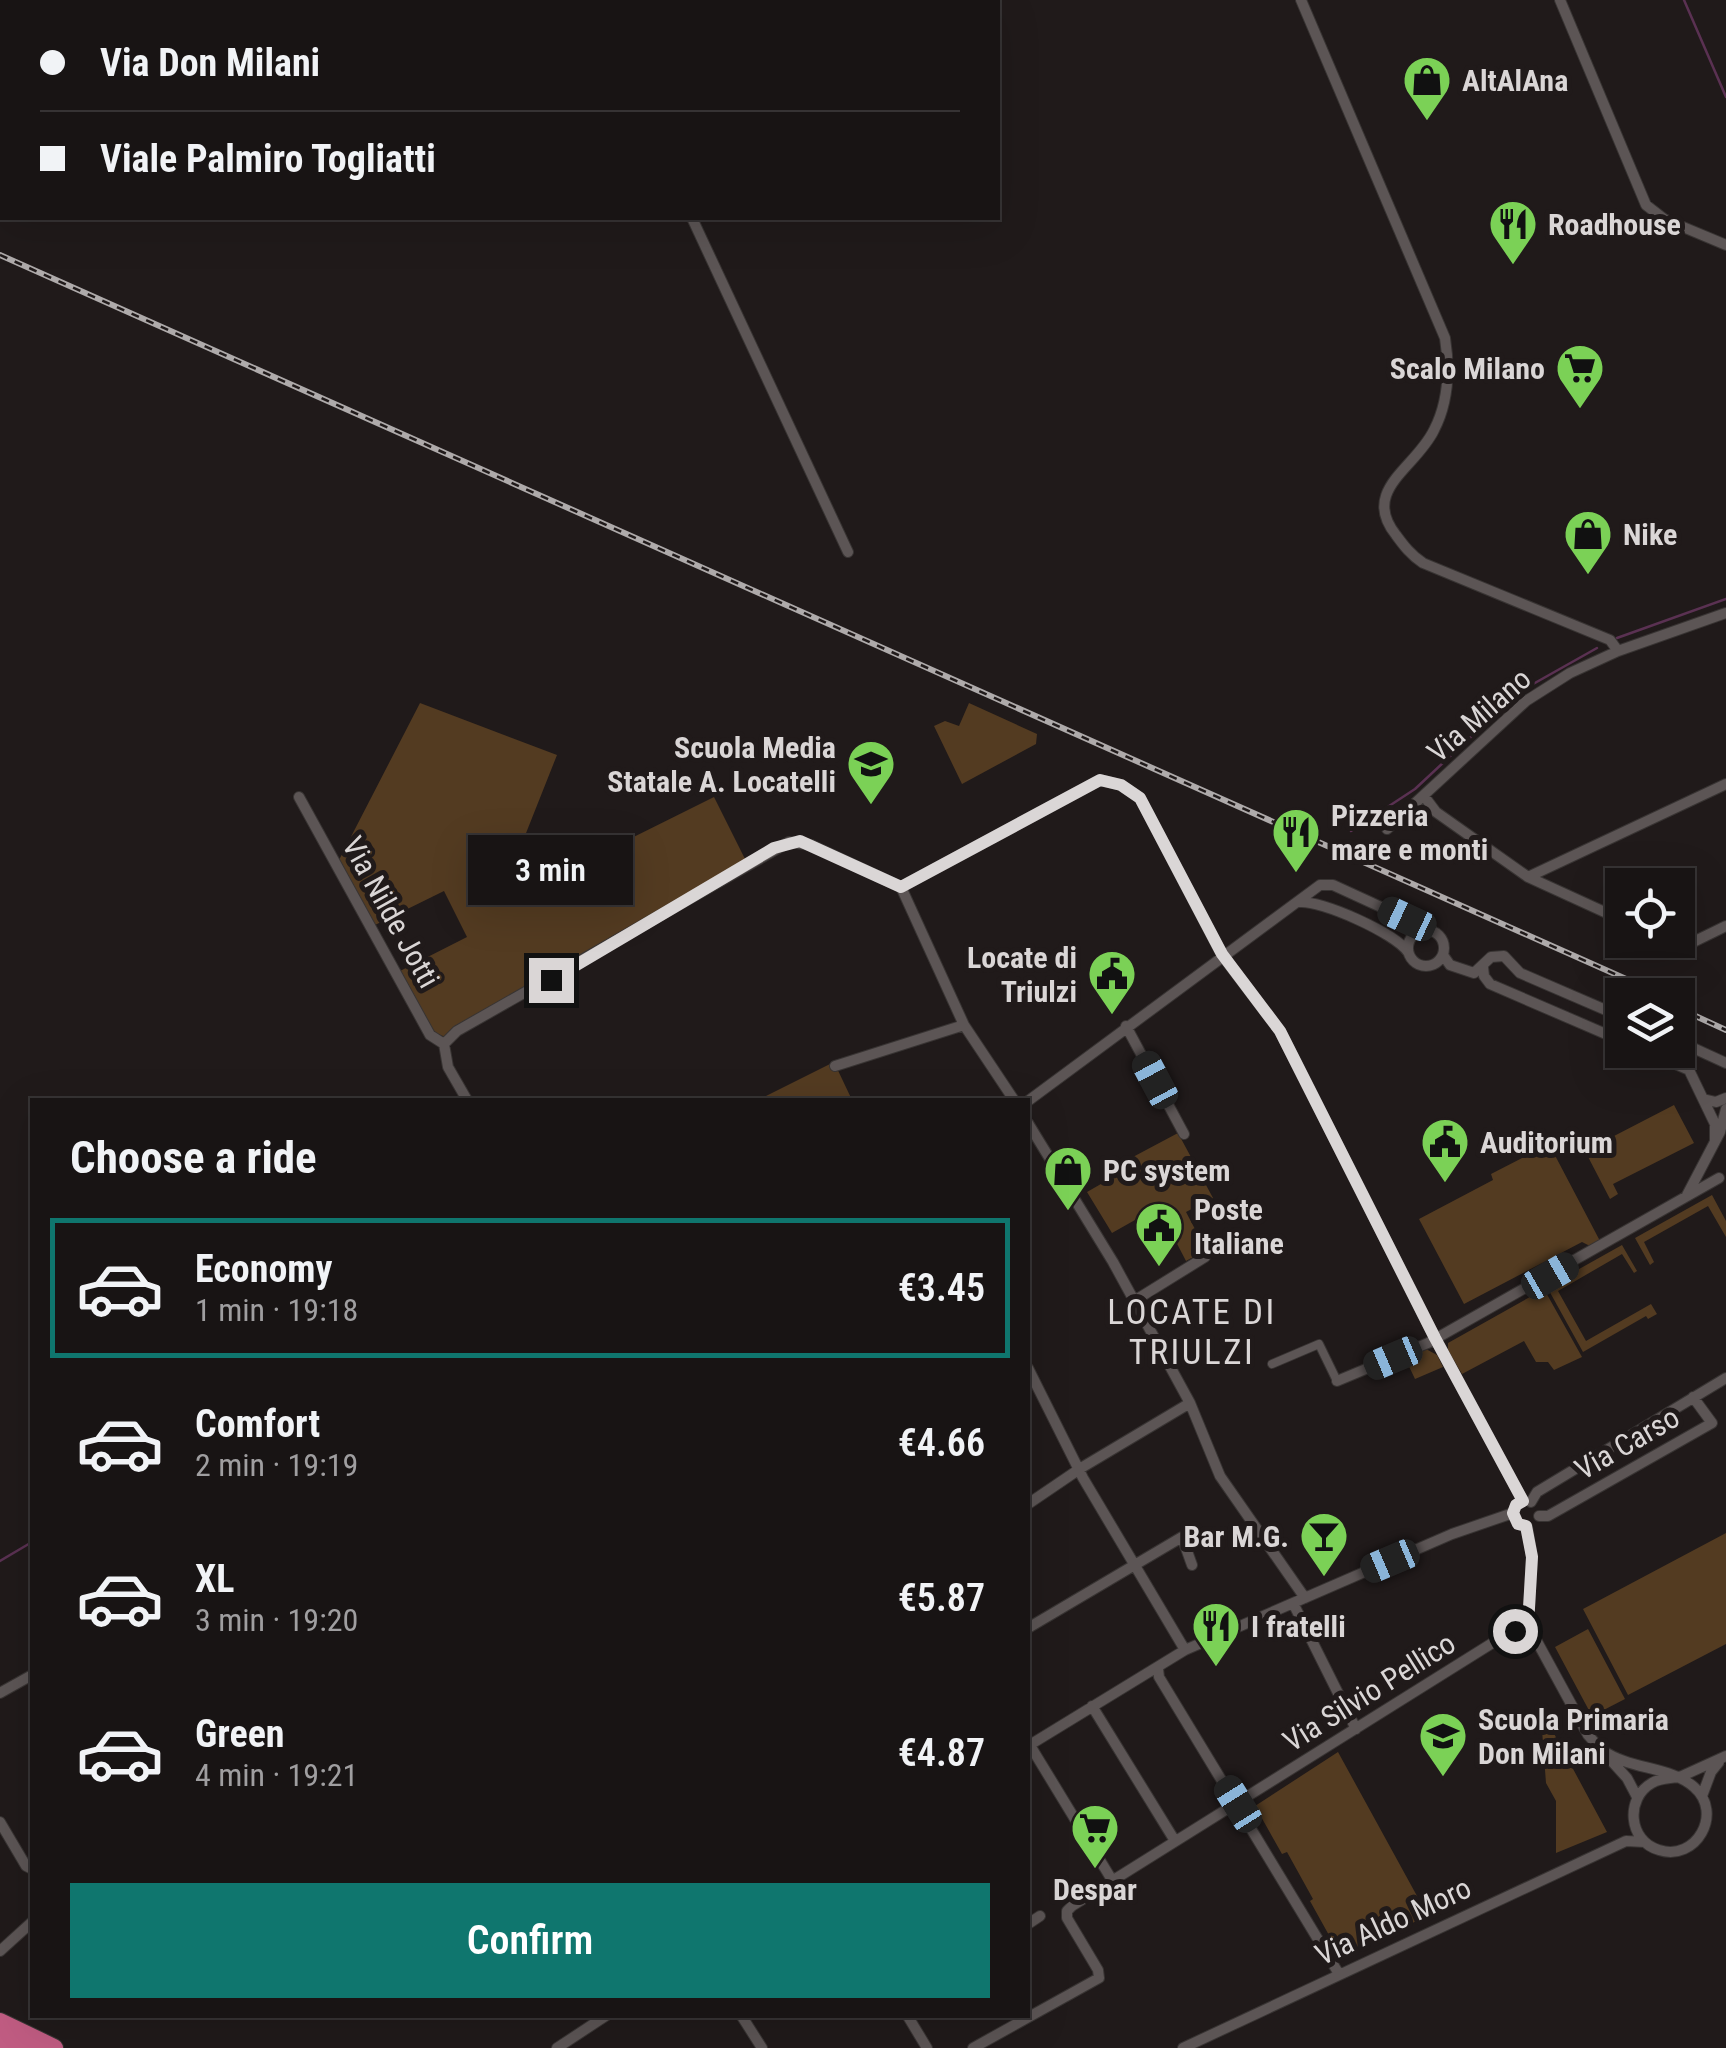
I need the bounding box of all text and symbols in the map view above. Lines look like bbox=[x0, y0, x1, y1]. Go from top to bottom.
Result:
text: Via Don Milani bbox=[100, 41, 320, 85]
shop icon: AltAlAna bbox=[1401, 54, 1453, 122]
place label: AltAlAna bbox=[1462, 63, 1568, 98]
text: Viale Palmiro Togliatti bbox=[100, 137, 436, 181]
restaurant icon: Roadhouse bbox=[1487, 198, 1539, 266]
place label: Roadhouse bbox=[1548, 207, 1681, 242]
supermarket icon: Scalo Milano bbox=[1554, 342, 1606, 410]
place label: Scalo Milano bbox=[1390, 351, 1545, 386]
shop icon: Nike bbox=[1562, 508, 1614, 576]
place label: Nike bbox=[1623, 517, 1677, 552]
street label: Via Milano bbox=[1420, 661, 1538, 769]
place label: Scuola Media Statale A. Locatelli bbox=[607, 730, 836, 799]
school or university icon: Scuola Media Statale A. Locatelli bbox=[845, 738, 897, 806]
place label: Pizzeria mare e monti bbox=[1331, 798, 1488, 867]
restaurant icon: Pizzeria mare e monti bbox=[1270, 806, 1322, 874]
street label: Via Nilde Jotti bbox=[335, 830, 447, 994]
callout: 3 min bbox=[468, 835, 634, 905]
text: 3 min bbox=[515, 851, 586, 889]
map controls bbox=[1605, 868, 1695, 1068]
button: locate bbox=[1605, 868, 1695, 958]
car bbox=[1373, 893, 1441, 945]
place label: Locate di Triulzi bbox=[967, 940, 1077, 1009]
public building icon: Locate di Triulzi bbox=[1086, 948, 1138, 1016]
route end bbox=[529, 958, 574, 1003]
button: layers bbox=[1605, 978, 1695, 1068]
car bbox=[1128, 1046, 1182, 1114]
public building icon: Auditorium bbox=[1419, 1116, 1471, 1184]
place label: Auditorium bbox=[1480, 1125, 1613, 1160]
text: Choose a ride bbox=[70, 1131, 317, 1184]
shop icon: PC system bbox=[1042, 1144, 1094, 1212]
place label: PC system bbox=[1103, 1153, 1230, 1188]
place label: Poste Italiane bbox=[1194, 1192, 1284, 1261]
public building icon: Poste Italiane bbox=[1133, 1200, 1185, 1268]
icon: car bbox=[75, 1243, 165, 1333]
text: Economy bbox=[195, 1247, 332, 1291]
car bbox=[1517, 1248, 1583, 1304]
text: €3.45 bbox=[898, 1266, 985, 1310]
text: 1 min · 19:18 bbox=[195, 1291, 358, 1329]
district label: LOCATE DI TRIULZI bbox=[1107, 1292, 1277, 1373]
car bbox=[1360, 1332, 1426, 1384]
icon: car bbox=[75, 1398, 165, 1488]
street label: Via Carso bbox=[1569, 1399, 1685, 1487]
text: Comfort bbox=[195, 1402, 320, 1446]
text: €4.66 bbox=[898, 1421, 985, 1465]
text: 2 min · 19:19 bbox=[195, 1446, 358, 1484]
bar icon: Bar M.G. bbox=[1298, 1510, 1350, 1578]
place label: Bar M.G. bbox=[1183, 1519, 1289, 1554]
car bbox=[1357, 1535, 1423, 1587]
icon: car bbox=[75, 1553, 165, 1643]
text: XL bbox=[195, 1557, 234, 1601]
text: €5.87 bbox=[898, 1576, 985, 1620]
restaurant icon: I fratelli bbox=[1190, 1600, 1242, 1668]
text: 3 min · 19:20 bbox=[195, 1601, 358, 1639]
place label: I fratelli bbox=[1251, 1609, 1346, 1644]
route start bbox=[1493, 1609, 1538, 1654]
street label: Via Silvio Pellico bbox=[1277, 1625, 1461, 1759]
place label: Scuola Primaria Don Milani bbox=[1478, 1702, 1669, 1771]
icon: car bbox=[75, 1708, 165, 1798]
school or university icon: Scuola Primaria Don Milani bbox=[1417, 1710, 1469, 1778]
text: Green bbox=[195, 1712, 285, 1756]
text: €4.87 bbox=[898, 1731, 985, 1775]
text: 4 min · 19:21 bbox=[195, 1756, 358, 1794]
car bbox=[1209, 1771, 1267, 1837]
supermarket icon: Despar bbox=[1069, 1802, 1121, 1870]
street label: Via Aldo Moro bbox=[1310, 1870, 1476, 1972]
place label: Despar bbox=[1053, 1872, 1137, 1907]
button: Confirm bbox=[70, 1883, 990, 1998]

